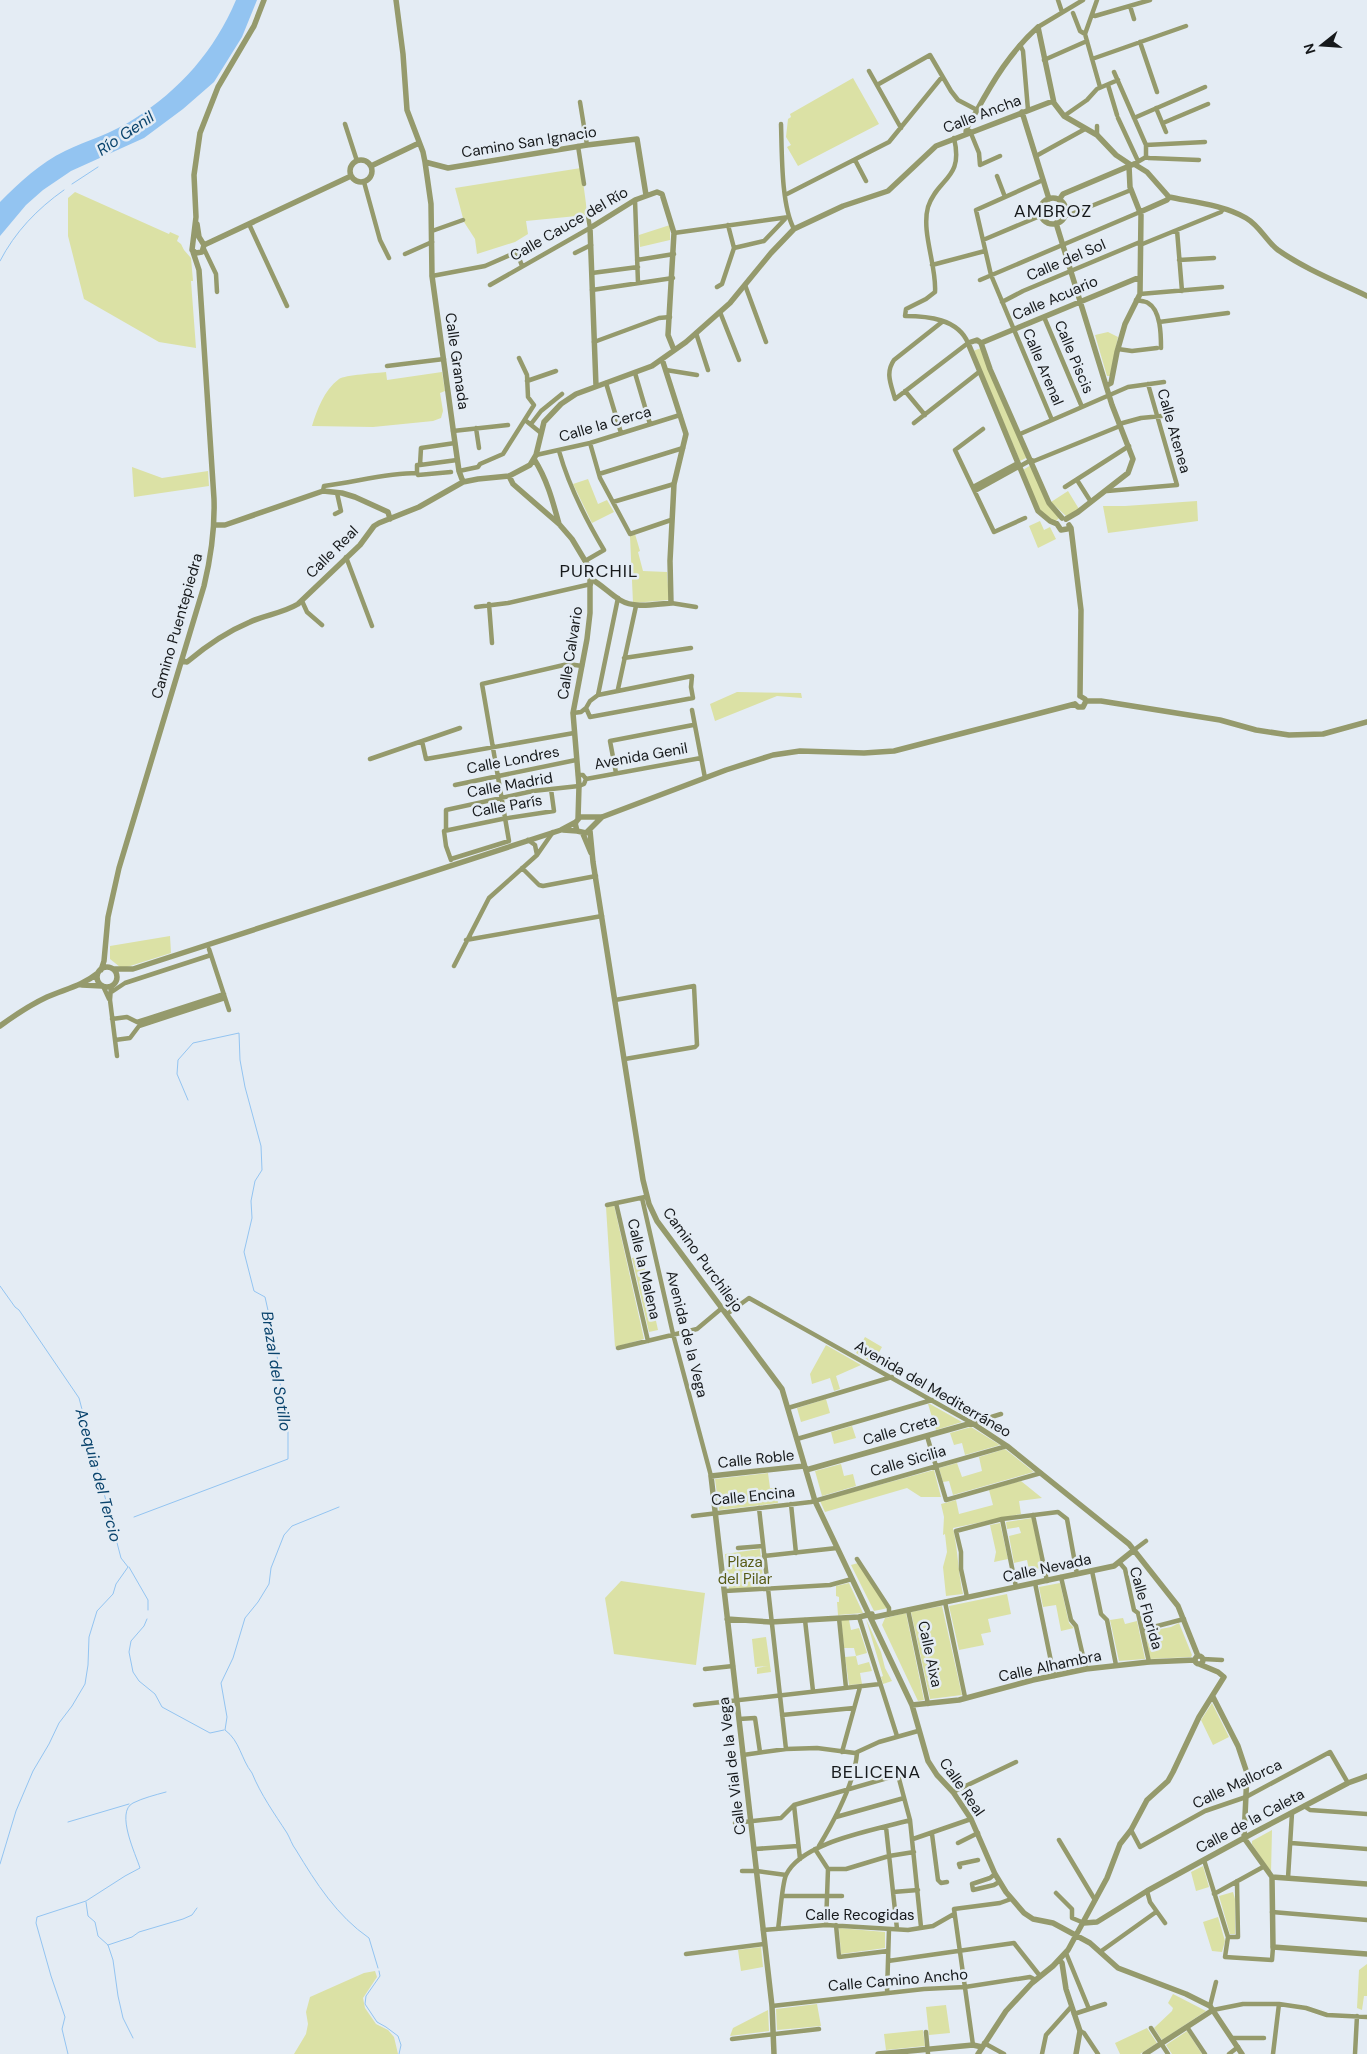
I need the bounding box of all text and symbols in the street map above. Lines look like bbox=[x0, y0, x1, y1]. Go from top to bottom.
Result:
north arrow bbox=[1297, 20, 1347, 70]
text: N bbox=[1299, 41, 1320, 56]
street label: Calle Ancha bbox=[940, 90, 1024, 138]
water label: Río Genil bbox=[92, 106, 158, 160]
street label: Camino San Ignacio bbox=[460, 121, 598, 163]
street label: Calle Cauce del Río bbox=[506, 182, 632, 266]
district label: AMBROZ bbox=[1014, 199, 1092, 223]
street label: Calle del Sol bbox=[1023, 234, 1109, 286]
street label: Calle Acuario bbox=[1009, 271, 1101, 325]
street label: Calle Granada bbox=[440, 311, 474, 411]
street label: Calle Piscis bbox=[1050, 317, 1098, 397]
street label: Calle Arenal bbox=[1018, 325, 1068, 409]
street label: Calle Atenea bbox=[1152, 386, 1196, 476]
street label: Calle la Cerca bbox=[557, 401, 653, 447]
street label: Calle Real bbox=[301, 521, 363, 583]
street label: Camino Puentepiedra bbox=[147, 551, 207, 701]
district label: PURCHIL bbox=[560, 559, 638, 583]
street label: Calle Calvario bbox=[553, 605, 587, 701]
street label: Avenida Genil bbox=[593, 738, 689, 774]
street label: Calle Londres bbox=[465, 741, 561, 779]
street label: Calle Madrid bbox=[465, 768, 555, 802]
street label: Calle París bbox=[470, 790, 544, 822]
street label: Camino Purchilejo bbox=[658, 1203, 748, 1317]
street label: Calle la Malena bbox=[623, 1217, 665, 1321]
street label: Avenida de la Vega bbox=[662, 1268, 712, 1400]
water label: Brazal del Sotillo bbox=[257, 1310, 296, 1433]
street label: Avenida del Mediterráneo bbox=[851, 1336, 1015, 1442]
water label: Acequia del Tercio bbox=[70, 1405, 126, 1544]
street label: Calle Creta bbox=[860, 1410, 940, 1450]
street label: Calle Sicilia bbox=[868, 1441, 948, 1481]
street label: Calle Roble bbox=[717, 1445, 795, 1473]
street label: Calle Encina bbox=[710, 1482, 796, 1510]
street label: Calle Nevada bbox=[1001, 1549, 1093, 1587]
park label: Plaza del Pilar bbox=[718, 1552, 773, 1589]
street label: Calle Florida bbox=[1125, 1564, 1167, 1652]
street label: Calle Aixa bbox=[913, 1619, 947, 1689]
street label: Calle Alhambra bbox=[997, 1645, 1103, 1687]
street label: Calle Vial de la Vega bbox=[714, 1696, 750, 1836]
street label: Calle Real bbox=[935, 1754, 989, 1820]
street label: Calle Mallorca bbox=[1189, 1755, 1285, 1813]
district label: BELICENA bbox=[831, 1760, 921, 1784]
street label: Calle de la Caleta bbox=[1192, 1784, 1308, 1858]
street label: Calle Recogidas bbox=[805, 1905, 915, 1925]
street label: Calle Camino Ancho bbox=[827, 1964, 969, 1996]

